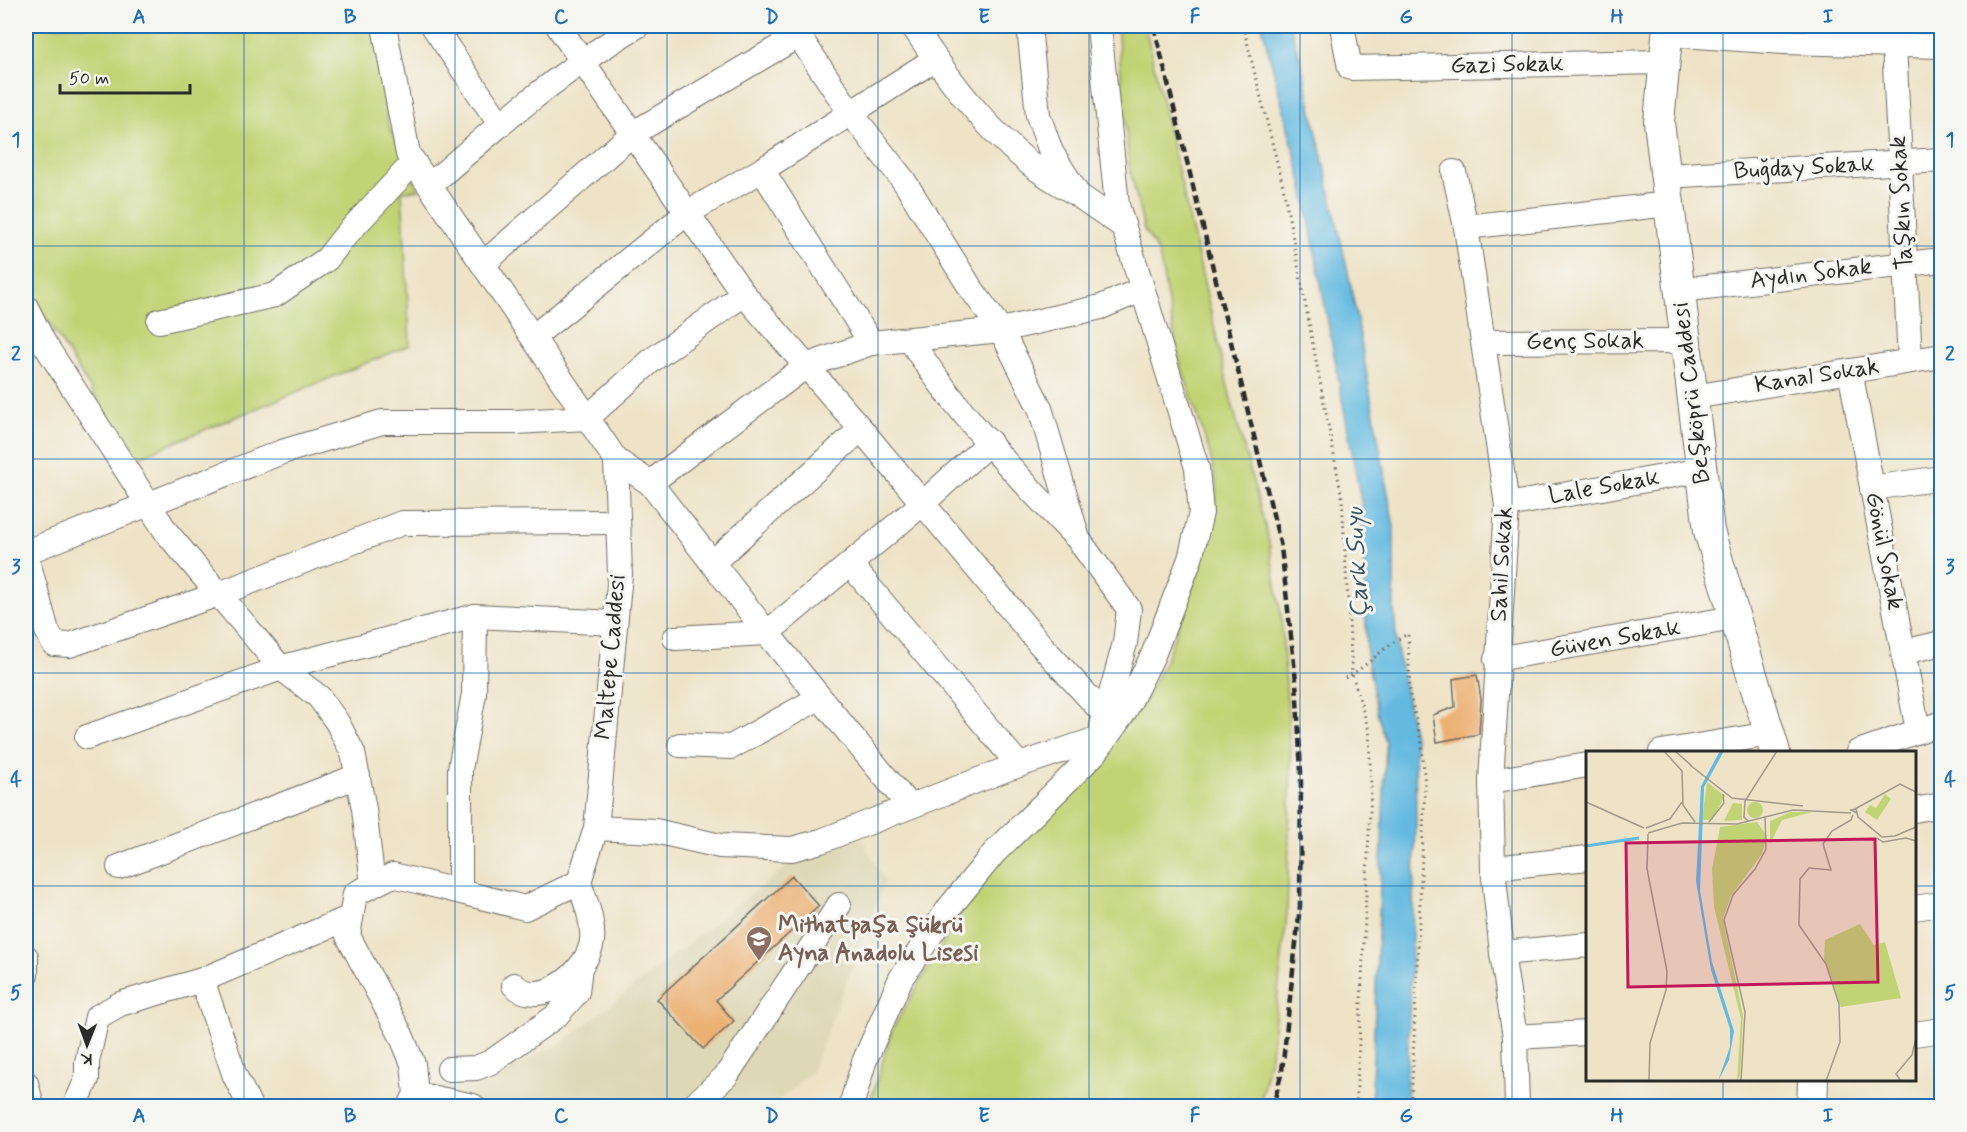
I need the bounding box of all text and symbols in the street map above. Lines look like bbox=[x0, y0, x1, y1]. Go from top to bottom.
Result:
text: A bbox=[132, 4, 146, 31]
text: B bbox=[344, 4, 357, 31]
text: C bbox=[554, 4, 569, 31]
text: D bbox=[765, 4, 779, 31]
text: E bbox=[978, 4, 990, 31]
text: F bbox=[1190, 4, 1201, 31]
text: G bbox=[1399, 4, 1413, 31]
text: H bbox=[1610, 4, 1624, 31]
text: I bbox=[1823, 4, 1833, 31]
street label: Gazi Sokak bbox=[1450, 49, 1564, 81]
scale bar bbox=[60, 57, 190, 95]
text: 50 m bbox=[69, 67, 109, 91]
text: 1 bbox=[12, 127, 20, 154]
text: 1 bbox=[1946, 127, 1954, 154]
street label: Taşkın Sokak bbox=[1883, 135, 1921, 271]
street label: Buğday Sokak bbox=[1733, 149, 1875, 187]
street label: Aydın Sokak bbox=[1748, 251, 1874, 297]
street label: Beşköprü Caddesi bbox=[1665, 300, 1719, 486]
street label: Genç Sokak bbox=[1526, 326, 1644, 357]
text: 2 bbox=[11, 341, 21, 368]
text: 2 bbox=[1945, 341, 1955, 368]
street label: Kanal Sokak bbox=[1753, 351, 1881, 401]
street label: Lale Sokak bbox=[1546, 462, 1662, 512]
street label: Gönül Sokak bbox=[1857, 489, 1911, 613]
street label: Sahil Sokak bbox=[1484, 505, 1521, 622]
water label: Çark Suyu bbox=[1338, 506, 1378, 619]
text: 3 bbox=[11, 554, 21, 581]
text: 3 bbox=[1945, 554, 1955, 581]
street label: Maltepe Caddesi bbox=[588, 573, 634, 741]
street label: Güven Sokak bbox=[1547, 612, 1683, 666]
inset map bbox=[1586, 751, 1916, 1081]
text: 4 bbox=[10, 767, 22, 794]
text: 4 bbox=[1944, 767, 1956, 794]
place label: Mithatpaşa Şükrü Ayna Anadolu Lisesi bbox=[778, 910, 979, 969]
school or university icon: Mithatpaşa Şükrü Ayna Anadolu Lisesi bbox=[744, 924, 774, 962]
text: 5 bbox=[10, 980, 22, 1007]
text: 5 bbox=[1944, 980, 1956, 1007]
north arrow bbox=[57, 1015, 117, 1075]
text: K bbox=[80, 1048, 93, 1069]
text: A bbox=[132, 1103, 146, 1130]
text: B bbox=[344, 1103, 357, 1130]
text: C bbox=[554, 1103, 569, 1130]
text: D bbox=[765, 1103, 779, 1130]
text: E bbox=[978, 1103, 990, 1130]
text: F bbox=[1190, 1103, 1201, 1130]
text: G bbox=[1399, 1103, 1413, 1130]
text: H bbox=[1610, 1103, 1624, 1130]
text: I bbox=[1823, 1103, 1833, 1130]

